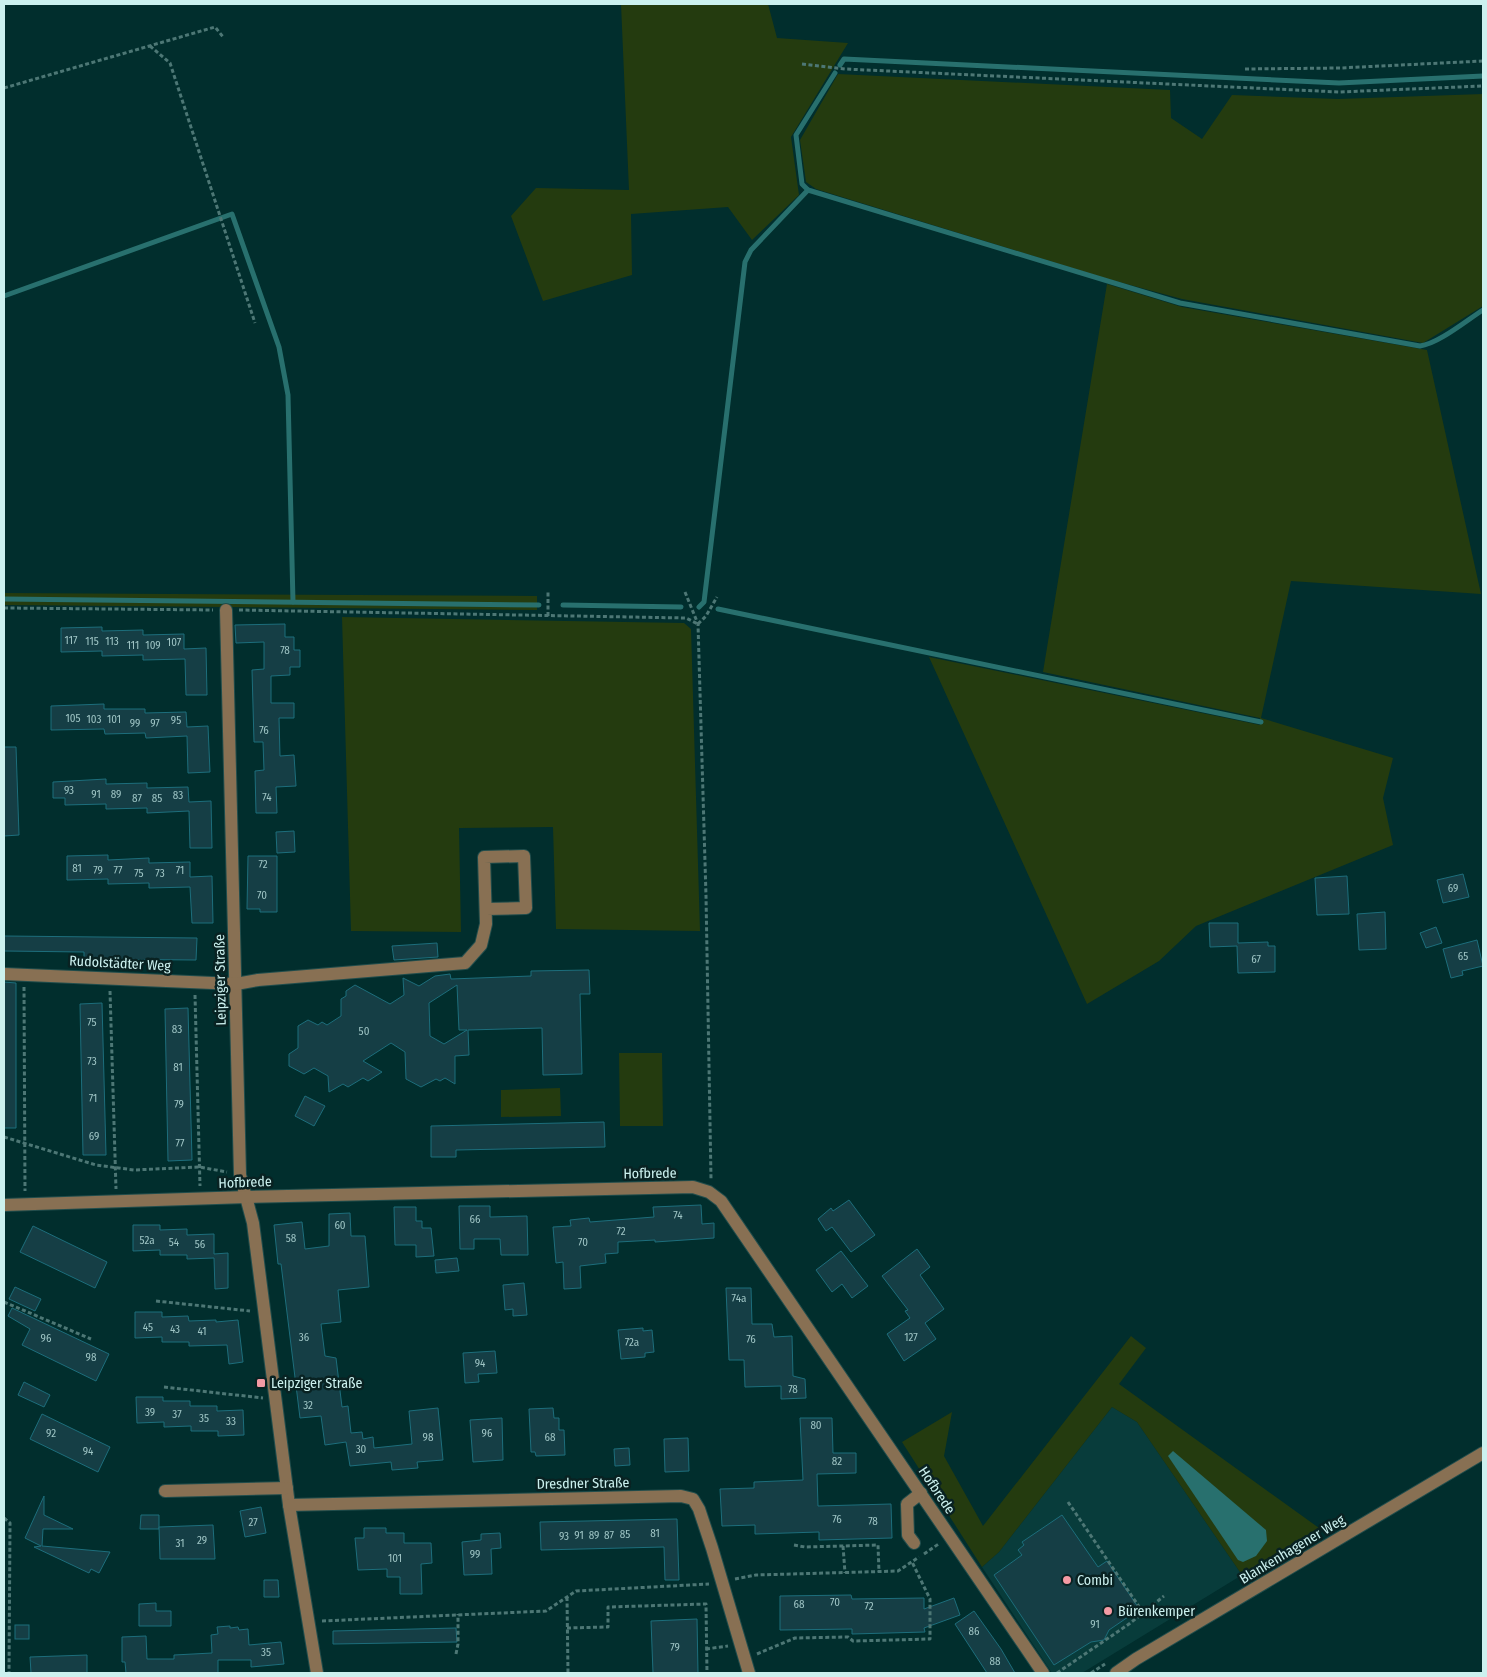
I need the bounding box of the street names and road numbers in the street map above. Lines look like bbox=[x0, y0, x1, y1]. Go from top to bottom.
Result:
street label: Leipziger Straße bbox=[211, 934, 230, 1026]
street label: Rudolstädter Weg bbox=[69, 952, 172, 975]
street label: Hofbrede bbox=[623, 1165, 677, 1182]
street label: Hofbrede bbox=[218, 1173, 272, 1192]
street label: Hofbrede bbox=[915, 1463, 959, 1517]
street label: Dresdner Straße bbox=[536, 1474, 630, 1493]
street label: Blankenhagener Weg bbox=[1236, 1511, 1348, 1588]

